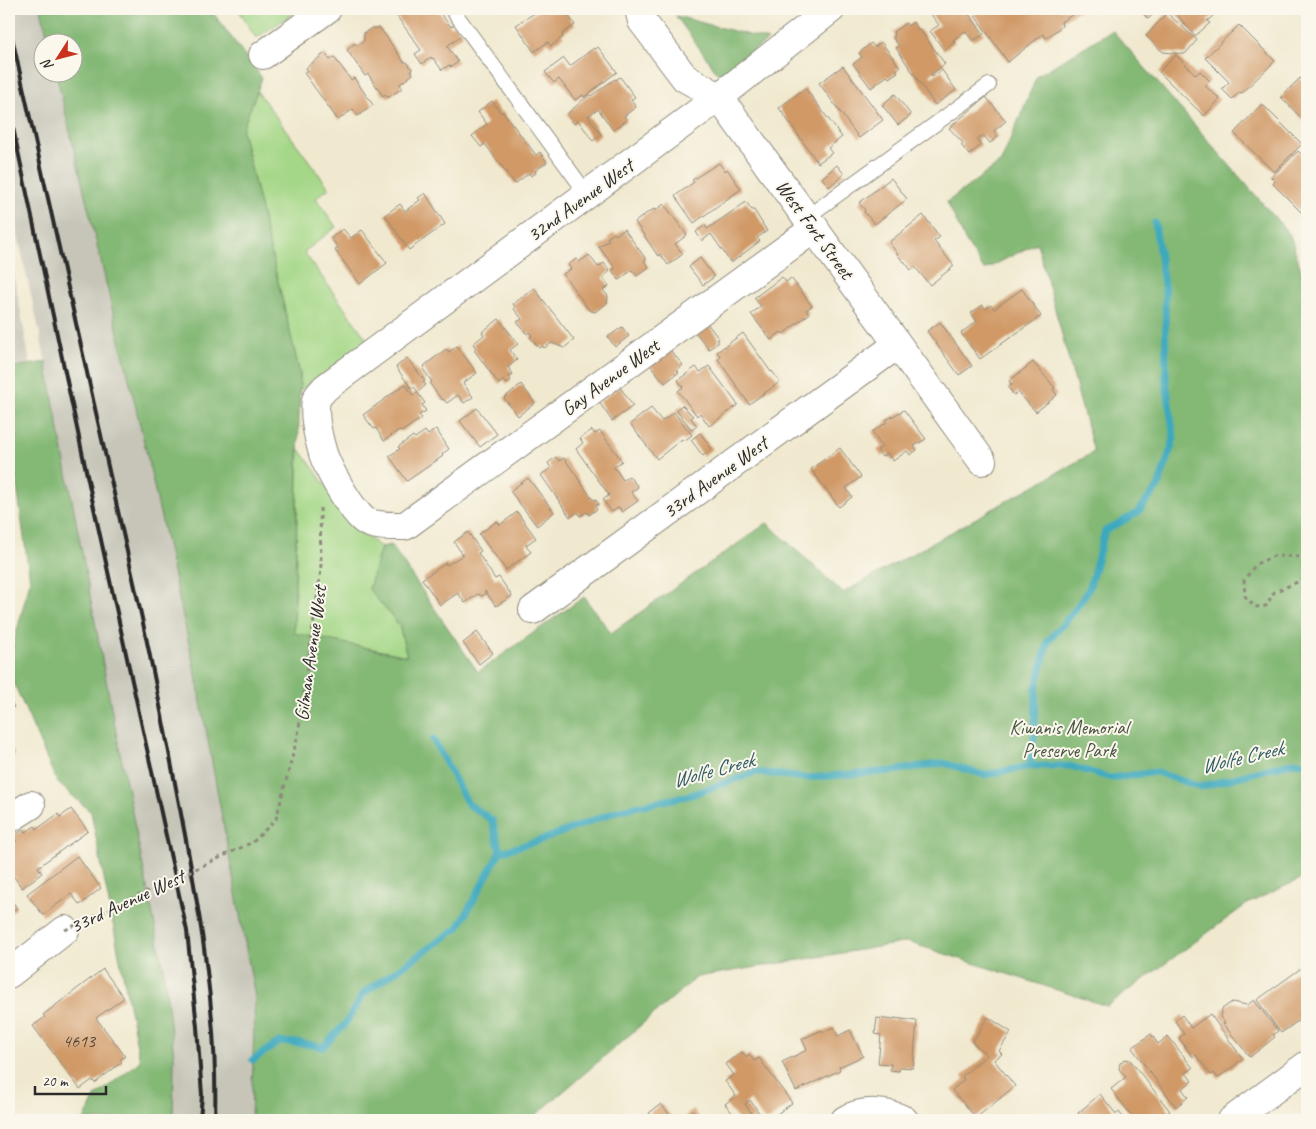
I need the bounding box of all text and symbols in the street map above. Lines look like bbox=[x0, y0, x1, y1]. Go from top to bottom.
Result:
north arrow bbox=[32, 32, 82, 82]
text: N bbox=[37, 55, 57, 74]
street label: 32nd Avenue West bbox=[522, 152, 641, 247]
street label: West Fort Street bbox=[770, 175, 860, 286]
street label: Gay Avenue West bbox=[556, 332, 666, 421]
street label: 33rd Avenue West bbox=[658, 429, 775, 524]
street label: Gilman Avenue West bbox=[289, 581, 333, 722]
park label: Kiwanis Memorial Preserve Park bbox=[1010, 715, 1132, 763]
water label: Wolfe Creek bbox=[1199, 734, 1289, 779]
water label: Wolfe Creek bbox=[669, 746, 760, 793]
street label: 33rd Avenue West bbox=[66, 863, 191, 939]
house number: 4613 bbox=[63, 1030, 97, 1052]
scale bar bbox=[35, 1064, 106, 1096]
text: 20 m bbox=[42, 1072, 69, 1091]

